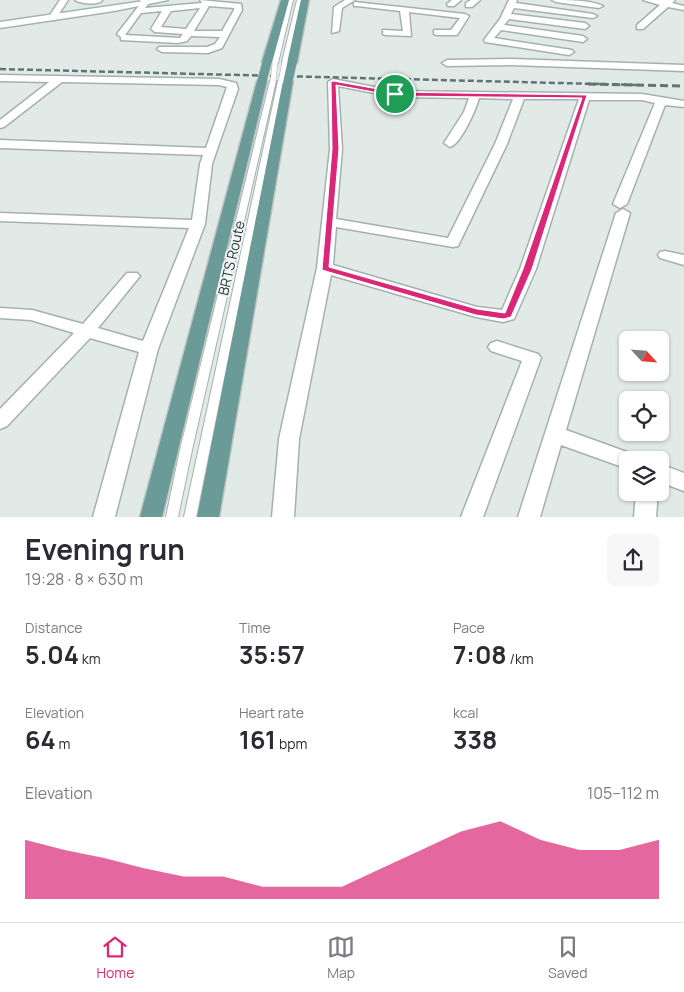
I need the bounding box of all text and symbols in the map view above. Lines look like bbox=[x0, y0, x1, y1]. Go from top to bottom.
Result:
pin bbox=[374, 73, 416, 115]
icon: arrive bbox=[381, 80, 409, 108]
street label: BRTS Route bbox=[213, 219, 249, 297]
north arrow bbox=[619, 331, 669, 381]
map controls bbox=[619, 331, 669, 501]
button: locate bbox=[619, 391, 669, 441]
button: layers bbox=[619, 451, 669, 501]
text: Evening run bbox=[25, 530, 185, 568]
button: share bbox=[607, 534, 659, 586]
text: 19:28 · 8 × 630 m bbox=[25, 568, 143, 590]
text: Distance bbox=[25, 618, 82, 637]
text: Time bbox=[239, 618, 271, 637]
text: Pace bbox=[453, 618, 485, 637]
text: 5.04 bbox=[25, 637, 79, 672]
text: 35:57 bbox=[239, 637, 305, 672]
text: 7:08 bbox=[453, 637, 507, 672]
text: km bbox=[79, 649, 101, 668]
text: /km bbox=[507, 649, 534, 668]
text: Elevation bbox=[25, 703, 84, 722]
text: Heart rate bbox=[239, 703, 304, 722]
text: kcal bbox=[453, 703, 479, 722]
text: 64 bbox=[25, 722, 56, 757]
text: 161 bbox=[239, 722, 276, 757]
text: 338 bbox=[453, 722, 497, 757]
text: m bbox=[56, 734, 70, 753]
text: bpm bbox=[276, 734, 307, 753]
text: Elevation bbox=[25, 782, 93, 804]
text: 105–112 m bbox=[587, 782, 659, 804]
tab: Home bbox=[96, 933, 134, 982]
tab: Map bbox=[327, 933, 355, 982]
tab: Saved bbox=[548, 933, 588, 982]

